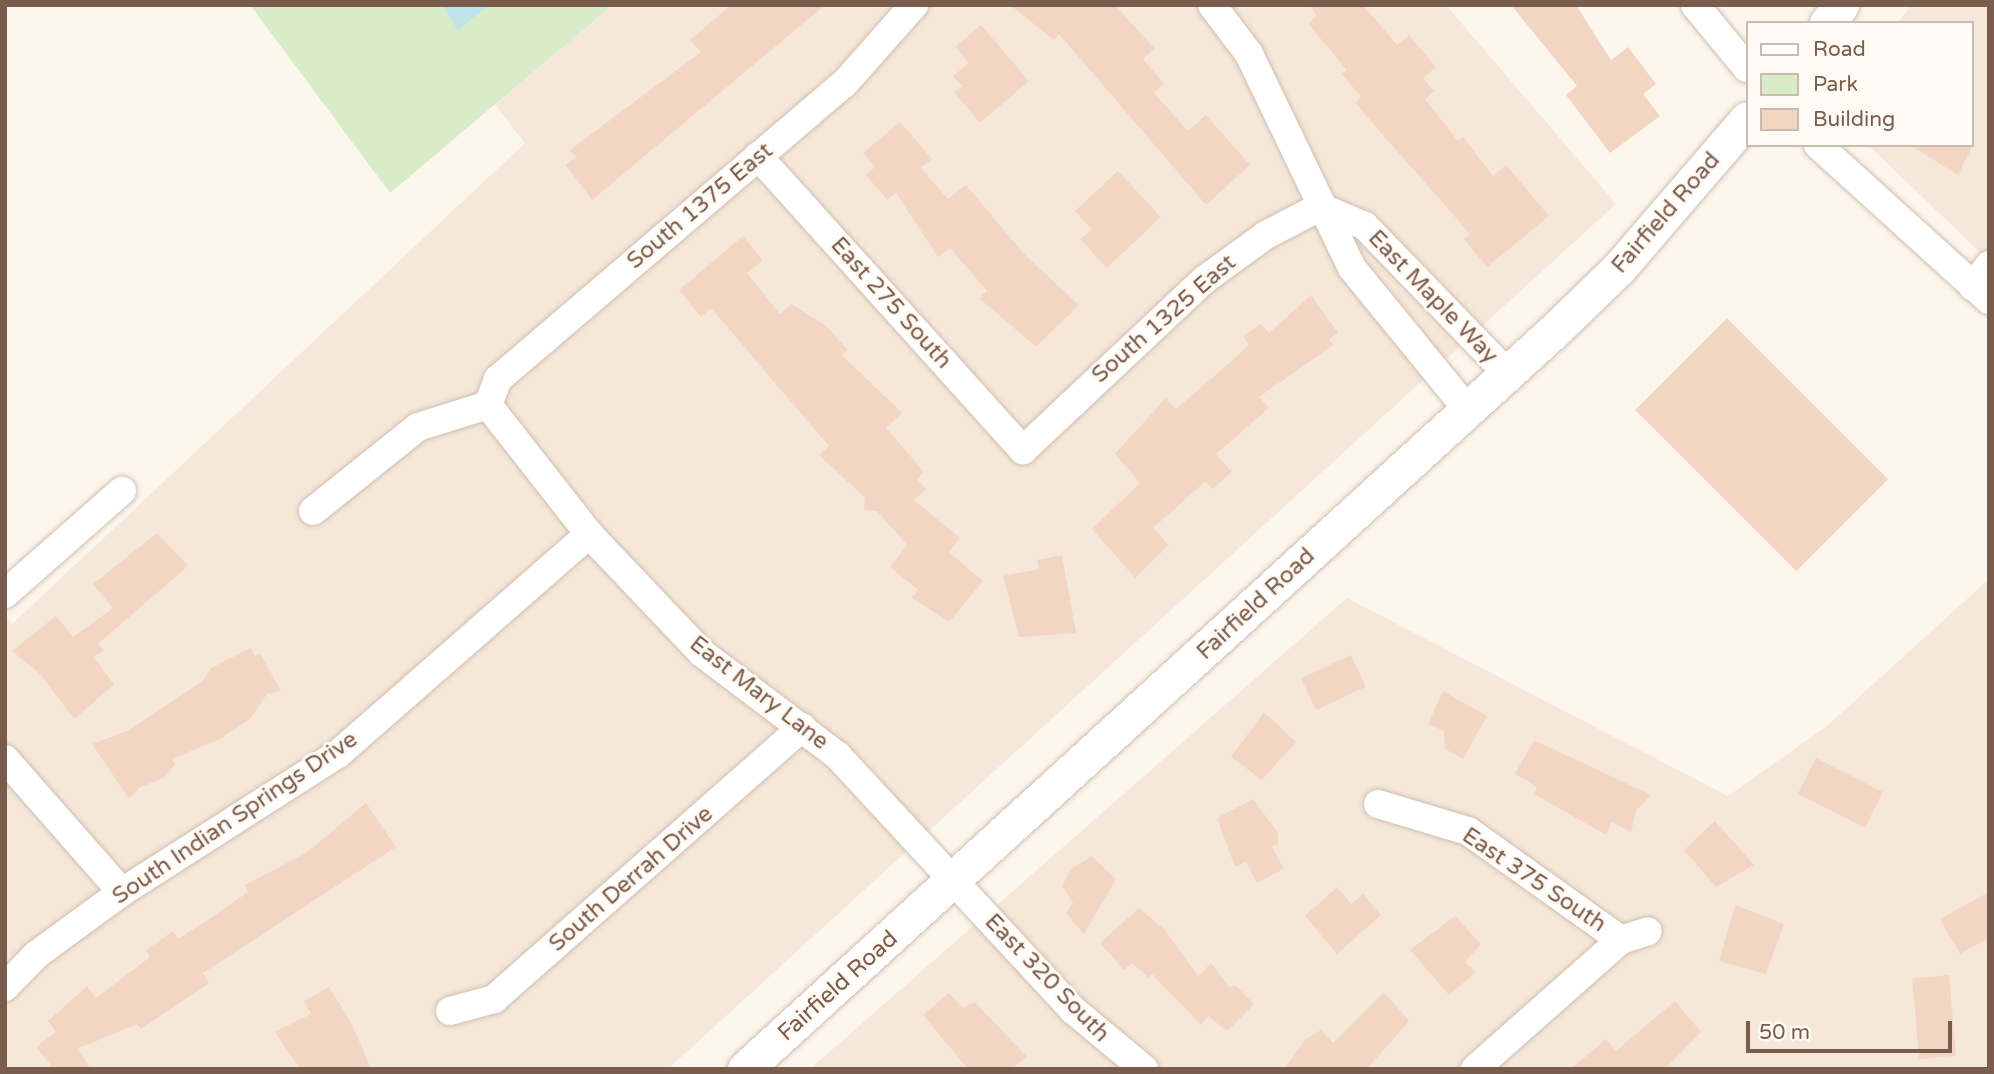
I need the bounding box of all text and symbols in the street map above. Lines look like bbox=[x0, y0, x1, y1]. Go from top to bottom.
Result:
legend bbox=[1745, 21, 1973, 147]
text: Road bbox=[1813, 37, 1866, 62]
text: Park bbox=[1813, 72, 1858, 97]
text: Building bbox=[1813, 107, 1895, 132]
street label: South 1375 East bbox=[621, 137, 779, 275]
street label: Fairfield Road bbox=[1606, 147, 1726, 279]
street label: East Maple Way bbox=[1362, 224, 1504, 370]
street label: East 275 South bbox=[825, 232, 957, 374]
street label: South 1325 East bbox=[1086, 249, 1242, 389]
street label: Fairfield Road bbox=[1191, 542, 1321, 666]
street label: East Mary Lane bbox=[684, 630, 834, 756]
street label: South Indian Springs Drive bbox=[107, 726, 363, 910]
street label: South Derrah Drive bbox=[543, 800, 719, 958]
street label: East 375 South bbox=[1457, 822, 1611, 938]
street label: East 320 South bbox=[979, 908, 1115, 1048]
street label: Fairfield Road bbox=[773, 925, 903, 1047]
scale bar bbox=[1749, 1007, 1955, 1052]
text: 50 m bbox=[1759, 1020, 1810, 1045]

